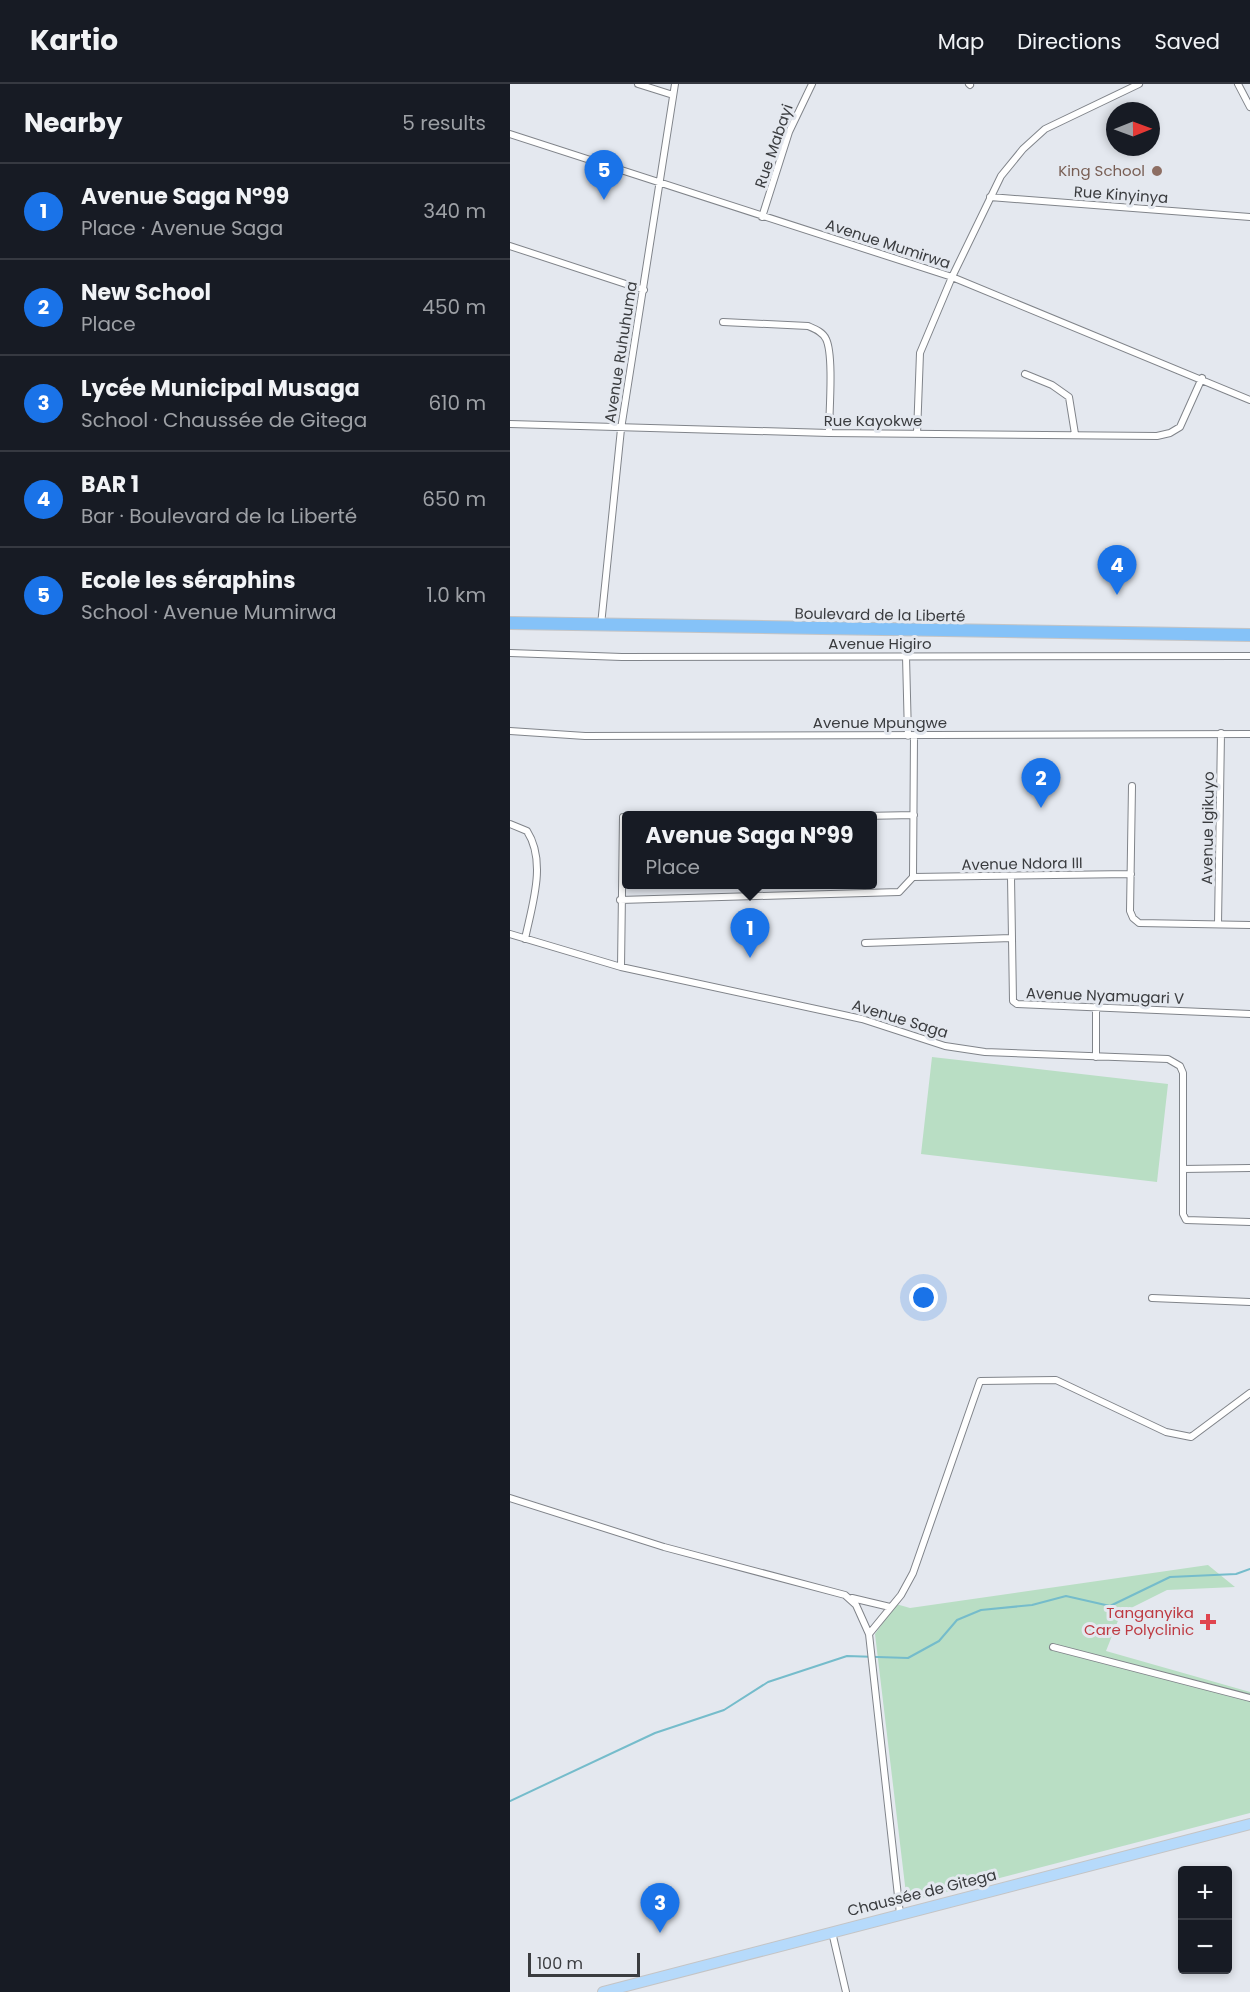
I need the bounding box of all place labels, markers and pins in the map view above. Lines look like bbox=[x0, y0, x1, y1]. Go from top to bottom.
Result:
pin: 5 bbox=[584, 150, 623, 200]
place label: King School bbox=[1058, 160, 1145, 181]
marker: King School bbox=[1150, 164, 1164, 178]
pin: 4 bbox=[1098, 546, 1136, 595]
pin: 2 bbox=[1022, 758, 1060, 808]
pin: 1 bbox=[730, 908, 770, 958]
place label: Tanganyika Care Polyclinic bbox=[1084, 1602, 1194, 1640]
marker: Tanganyika Care Polyclinic bbox=[1199, 1613, 1217, 1631]
pin: 3 bbox=[640, 1884, 680, 1933]

